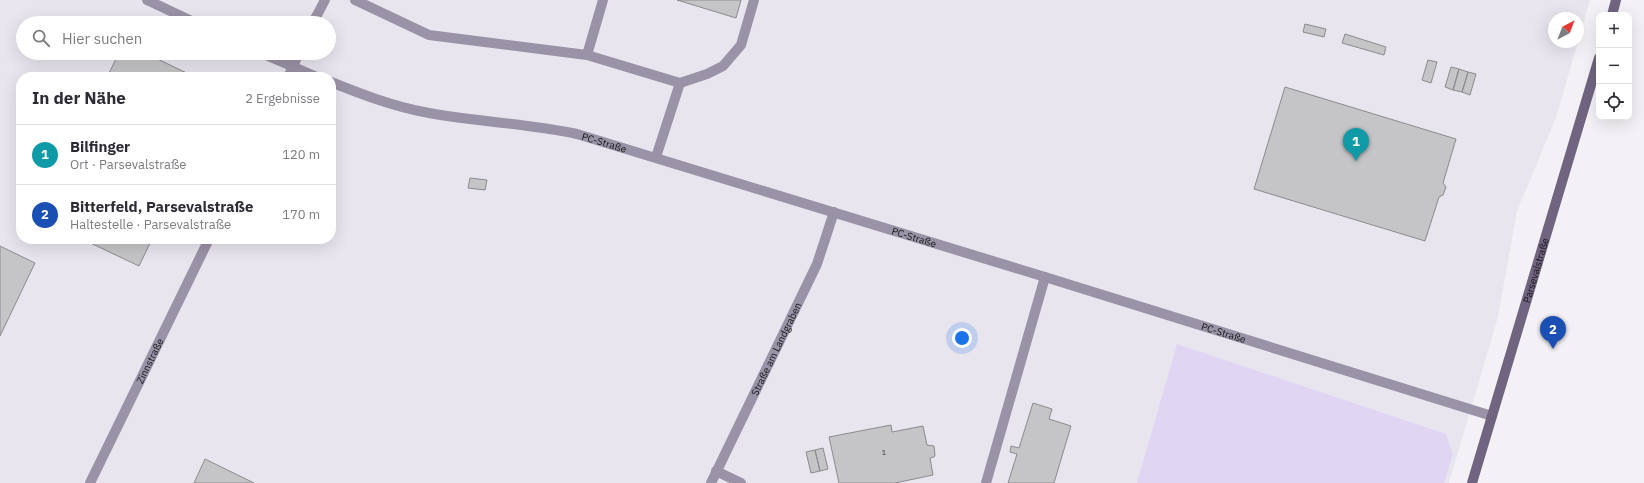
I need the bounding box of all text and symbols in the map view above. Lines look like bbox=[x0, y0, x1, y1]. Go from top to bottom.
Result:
north arrow bbox=[1548, 12, 1584, 48]
map controls bbox=[1596, 12, 1632, 120]
button: + bbox=[1596, 12, 1632, 48]
search box bbox=[16, 16, 336, 60]
icon: search bbox=[30, 27, 52, 49]
text: Hier suchen bbox=[62, 29, 142, 48]
button: − bbox=[1596, 48, 1632, 84]
button: locate bbox=[1596, 84, 1632, 120]
text: In der Nähe bbox=[32, 87, 126, 109]
text: 2 Ergebnisse bbox=[245, 90, 320, 107]
pin: 1 bbox=[1343, 128, 1369, 161]
street label: PC-Straße bbox=[580, 130, 629, 156]
text: Bilfinger bbox=[70, 137, 130, 156]
text: 1 bbox=[41, 146, 49, 163]
text: 120 m bbox=[282, 146, 320, 163]
text: Ort · Parsevalstraße bbox=[70, 156, 186, 173]
text: Bitterfeld, Parsevalstraße bbox=[70, 197, 253, 216]
text: 2 bbox=[41, 206, 49, 223]
text: 170 m bbox=[282, 206, 320, 223]
text: Haltestelle · Parsevalstraße bbox=[70, 216, 231, 233]
street label: PC-Straße bbox=[890, 225, 938, 251]
street label: Parsevalstraße bbox=[1520, 236, 1552, 305]
street label: Straße am Landgraben bbox=[748, 300, 804, 398]
pin: 2 bbox=[1540, 316, 1566, 349]
street label: PC-Straße bbox=[1200, 320, 1248, 346]
your location bbox=[952, 328, 972, 348]
street label: Zinnstraße bbox=[134, 336, 167, 386]
house number: 1 bbox=[882, 447, 887, 457]

